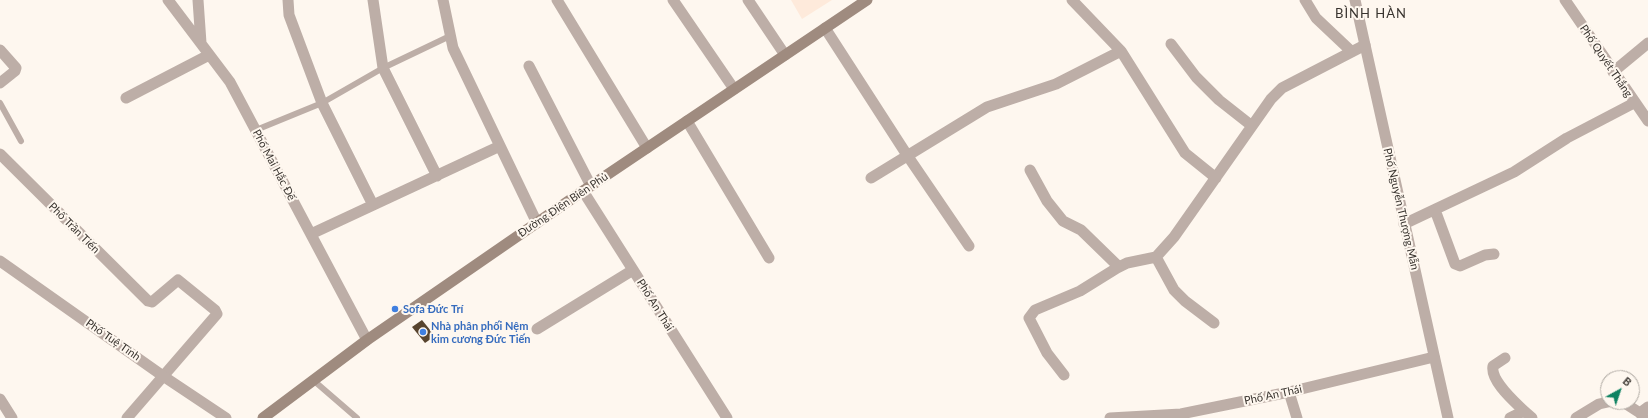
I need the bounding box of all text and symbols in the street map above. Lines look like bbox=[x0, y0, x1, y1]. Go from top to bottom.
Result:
district label: BÌNH HÀN bbox=[1335, 6, 1407, 22]
street label: Phố Quyết Thắng bbox=[1577, 22, 1635, 100]
street label: Phố Mai Hắc Đế bbox=[250, 127, 298, 203]
street label: Phố Nguyễn Thượng Mẫn bbox=[1381, 147, 1421, 271]
street label: Đường Điện Biên Phủ bbox=[516, 170, 610, 240]
street label: Phố Trần Tiến bbox=[46, 200, 102, 256]
street label: Phố An Thái bbox=[634, 277, 676, 333]
place label: Sofa Đức Trí bbox=[403, 302, 463, 316]
marker: Sofa Đức Trí bbox=[390, 304, 400, 314]
street label: Phố Tuệ Tĩnh bbox=[83, 316, 143, 364]
place label: Nhà phân phối Nệm kim cương Đức Tiến bbox=[431, 319, 531, 345]
marker: Nhà phân phối Nệm kim cương Đức Tiến bbox=[418, 327, 428, 337]
north arrow bbox=[1600, 370, 1640, 410]
text: B bbox=[1620, 374, 1634, 388]
street label: Phố An Thái bbox=[1243, 382, 1303, 408]

